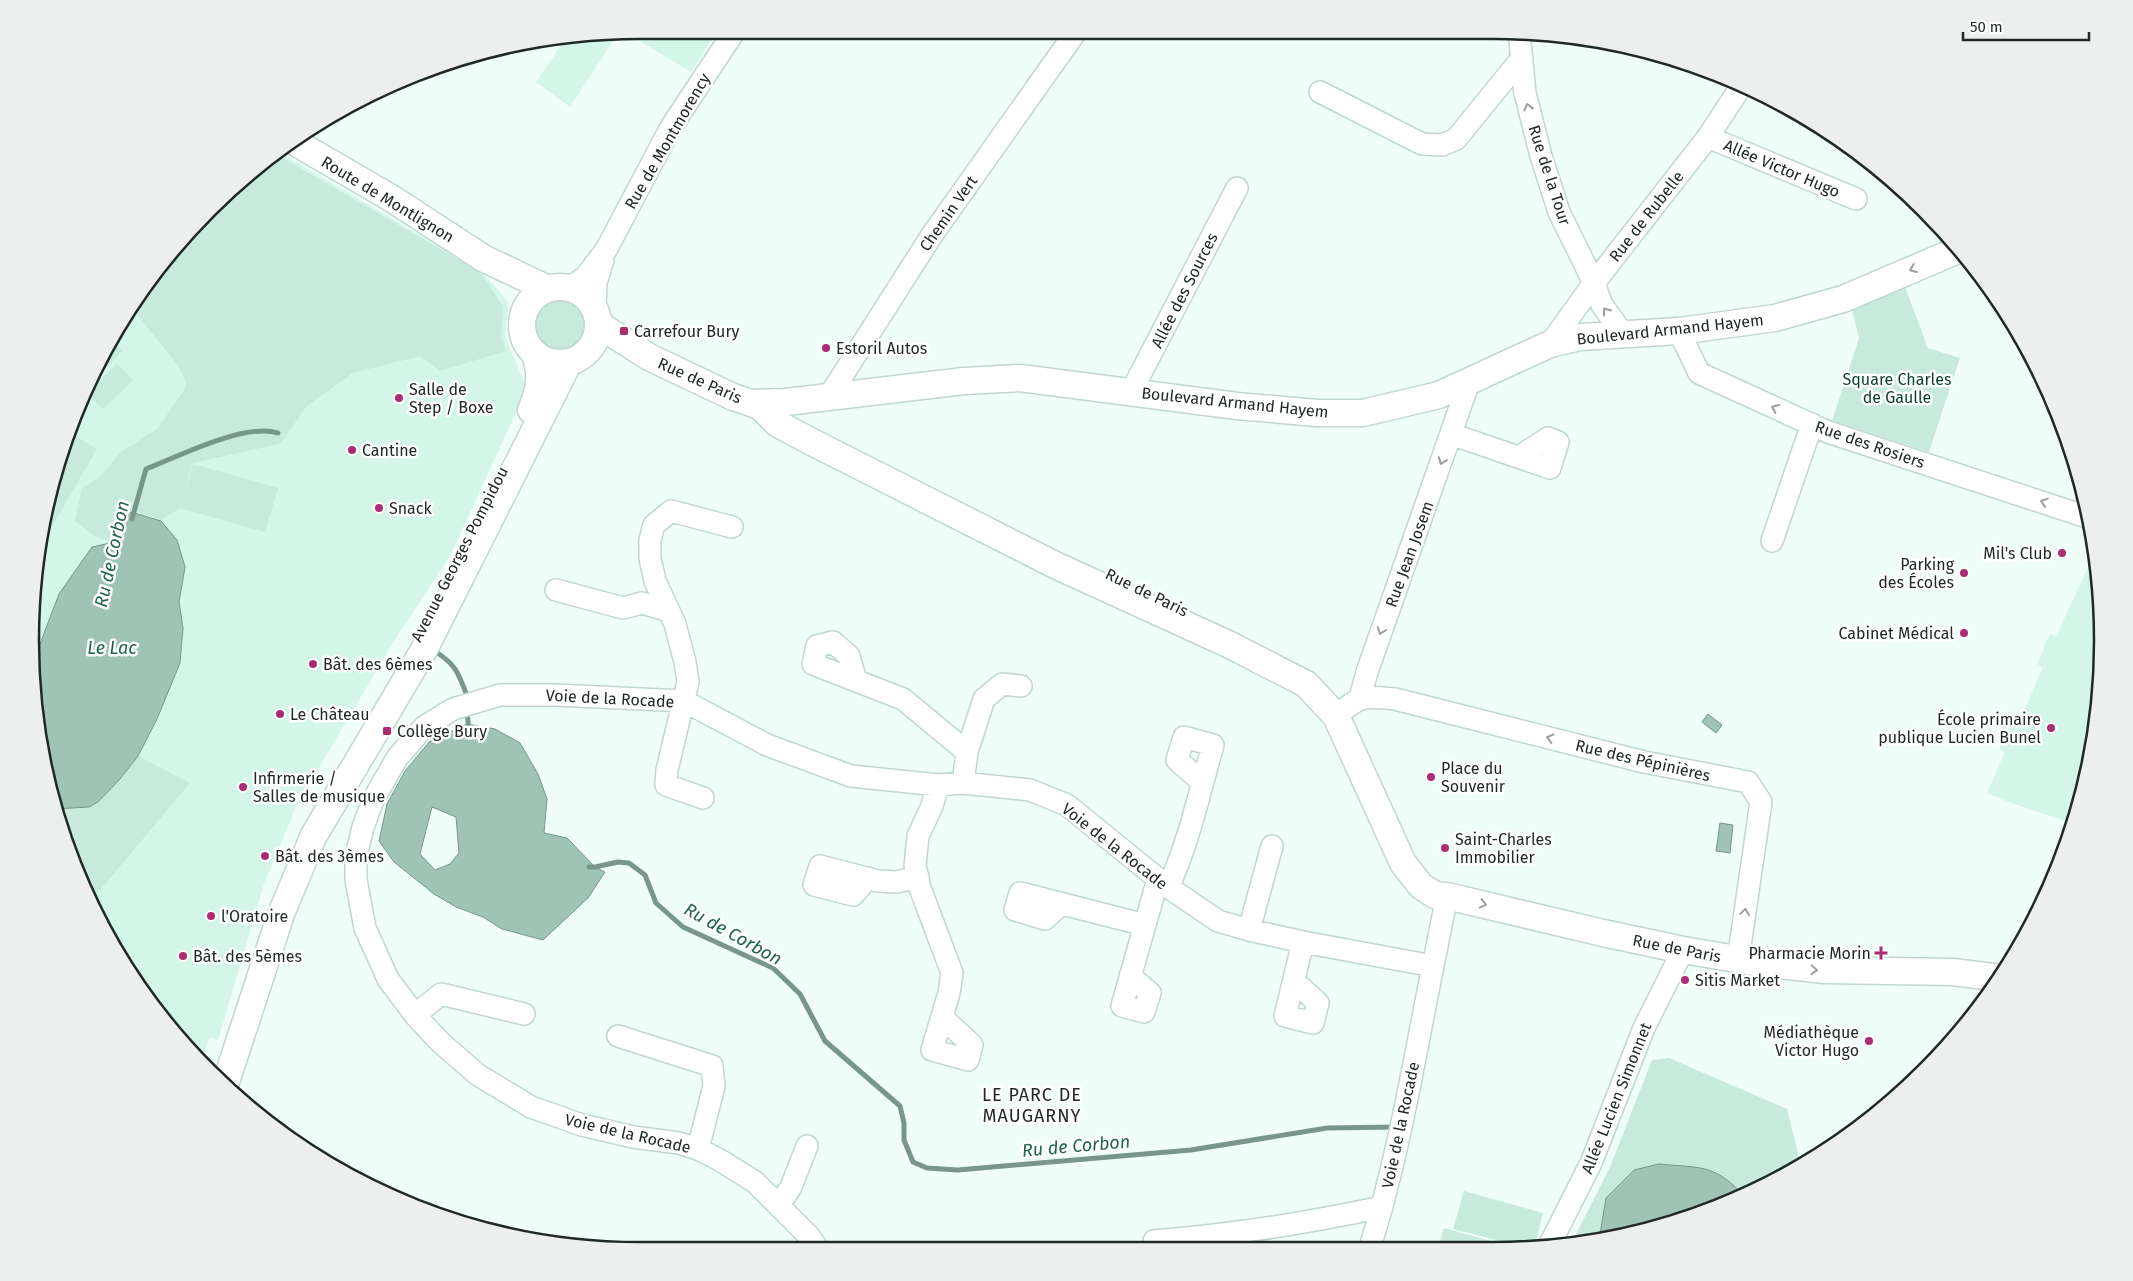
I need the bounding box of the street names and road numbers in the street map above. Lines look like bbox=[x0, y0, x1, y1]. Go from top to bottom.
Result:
street label: Rue de Montmorency bbox=[621, 70, 714, 213]
street label: Rue de la Tour bbox=[1524, 123, 1575, 228]
street label: Allée Victor Hugo bbox=[1721, 135, 1843, 201]
street label: Route de Montlignon bbox=[318, 152, 458, 247]
street label: Rue de Rubelle bbox=[1605, 167, 1688, 265]
street label: Chemin Vert bbox=[915, 172, 982, 255]
street label: Allée des Sources bbox=[1147, 229, 1222, 351]
street label: Boulevard Armand Hayem bbox=[1576, 310, 1765, 349]
street label: Rue de Paris bbox=[655, 354, 745, 407]
street label: Boulevard Armand Hayem bbox=[1140, 383, 1329, 422]
street label: Rue des Rosiers bbox=[1812, 417, 1927, 472]
street label: Avenue Georges Pompidou bbox=[407, 463, 512, 645]
street label: Rue Jean Josem bbox=[1381, 498, 1438, 610]
street label: Rue de Paris bbox=[1102, 564, 1191, 621]
street label: Voie de la Rocade bbox=[545, 686, 675, 711]
street label: Rue des Pépinières bbox=[1574, 736, 1712, 785]
street label: Voie de la Rocade bbox=[1058, 799, 1171, 893]
street label: Rue de Paris bbox=[1631, 931, 1723, 966]
street label: Allée Lucien Simonnet bbox=[1577, 1020, 1656, 1176]
street label: Voie de la Rocade bbox=[1378, 1060, 1423, 1190]
street label: Voie de la Rocade bbox=[563, 1110, 693, 1157]

